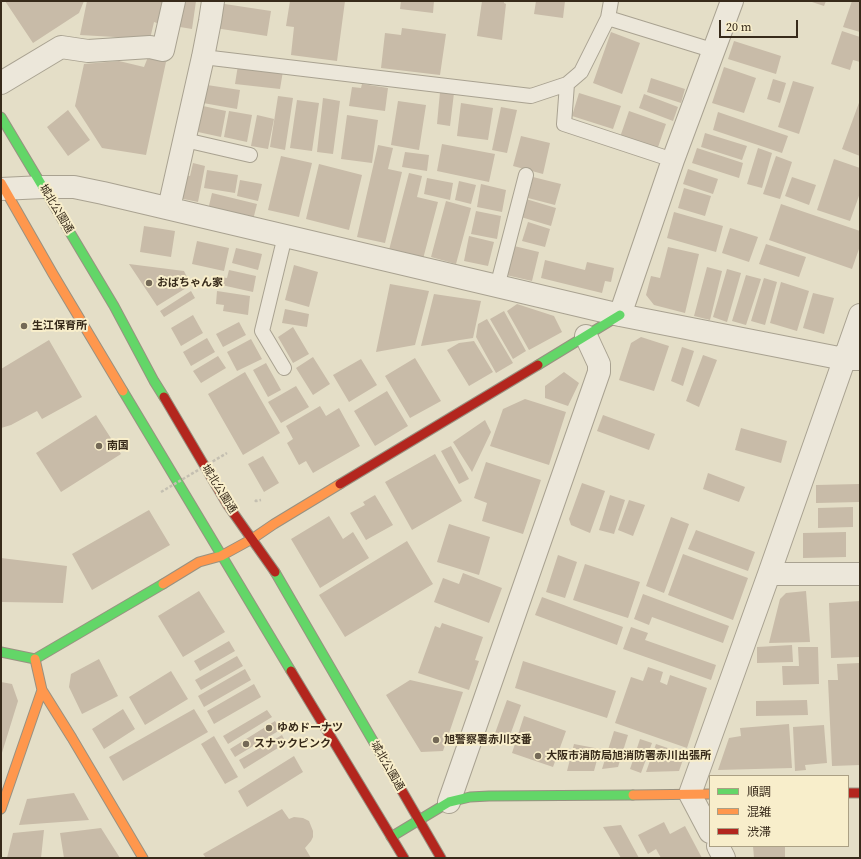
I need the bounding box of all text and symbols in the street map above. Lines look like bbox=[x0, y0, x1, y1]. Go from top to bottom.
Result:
scale bar bbox=[721, 12, 800, 38]
text: 20 m bbox=[726, 19, 752, 35]
street label: 城北公園通 bbox=[36, 182, 76, 236]
place label: おばちゃん家 bbox=[157, 276, 223, 290]
marker: おばちゃん家 bbox=[144, 278, 154, 288]
place label: 生江保育所 bbox=[32, 319, 87, 333]
marker: 生江保育所 bbox=[19, 321, 29, 331]
place label: 南国 bbox=[107, 439, 129, 453]
marker: 南国 bbox=[94, 441, 104, 451]
street label: 城北公園通 bbox=[199, 462, 239, 516]
place label: ゆめドーナツ bbox=[277, 721, 343, 735]
marker: ゆめドーナツ bbox=[264, 723, 274, 733]
place label: 旭警察署赤川交番 bbox=[444, 733, 532, 747]
marker: 旭警察署赤川交番 bbox=[431, 735, 441, 745]
place label: スナックピンク bbox=[254, 737, 331, 751]
marker: スナックピンク bbox=[241, 739, 251, 749]
street label: 城北公園通 bbox=[368, 739, 406, 793]
place label: 大阪市消防局旭消防署赤川出張所 bbox=[546, 749, 711, 763]
marker: 大阪市消防局旭消防署赤川出張所 bbox=[533, 751, 543, 761]
legend bbox=[709, 775, 849, 847]
text: 順調 bbox=[747, 784, 771, 800]
text: 混雑 bbox=[747, 804, 771, 820]
text: 渋滞 bbox=[747, 824, 771, 840]

